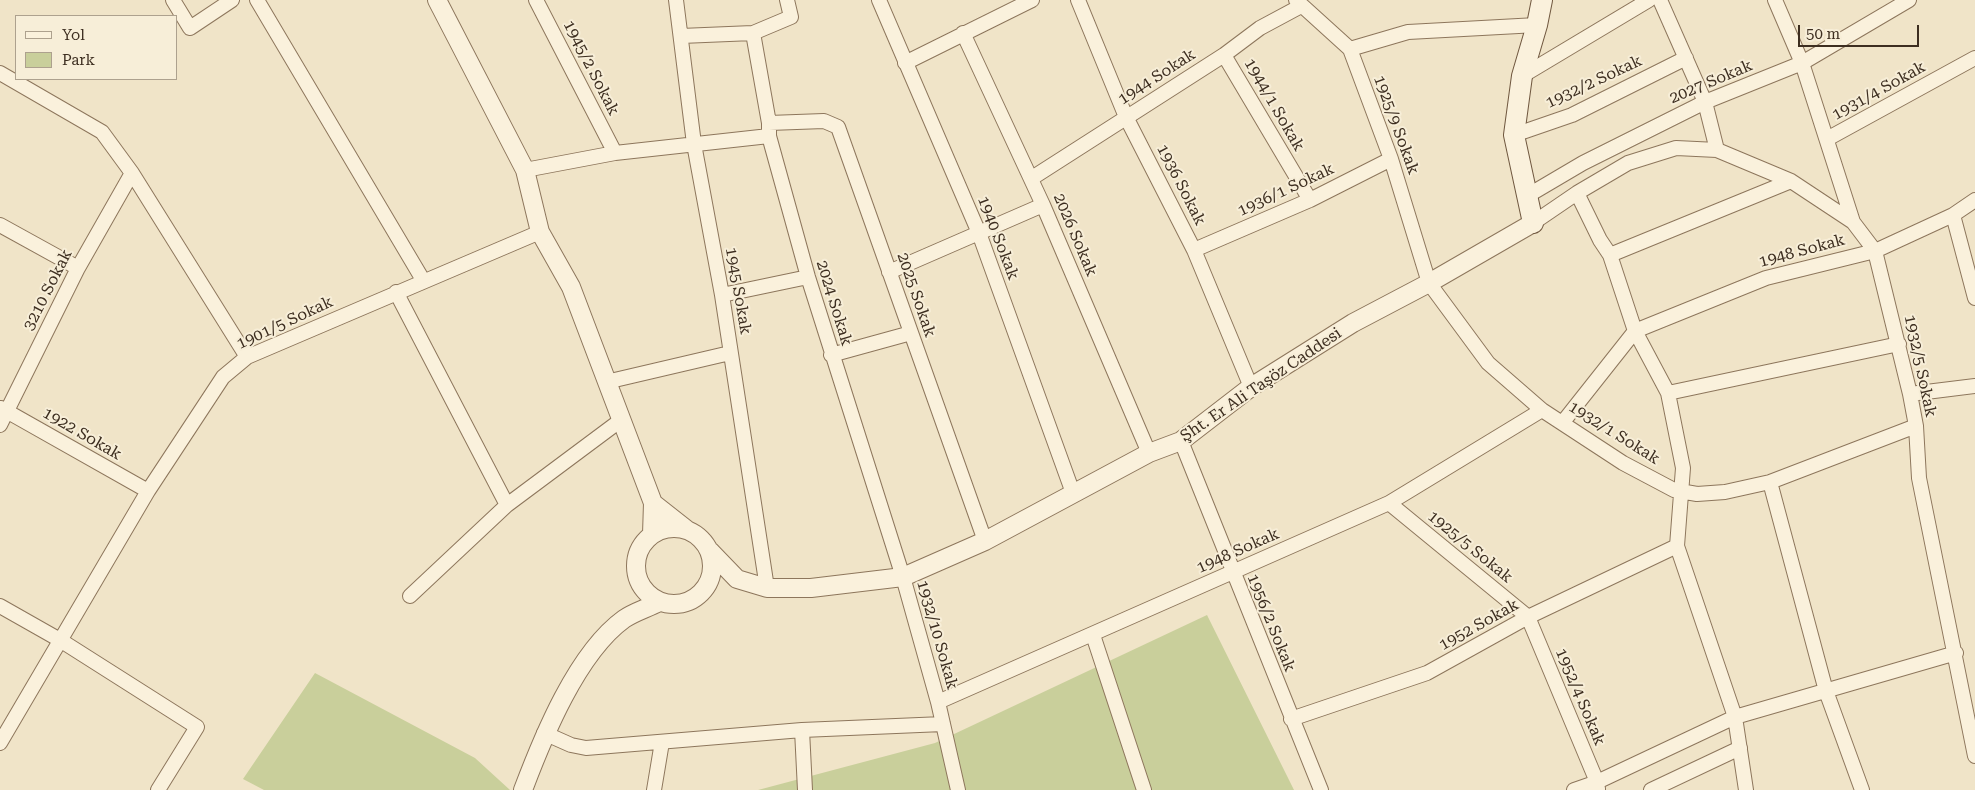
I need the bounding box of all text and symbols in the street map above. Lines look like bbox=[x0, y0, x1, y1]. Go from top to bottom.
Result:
legend bbox=[15, 15, 178, 80]
scale bar bbox=[1800, 15, 1921, 47]
street label: 1945/2 Sokak bbox=[559, 17, 623, 119]
text: 50 m bbox=[1806, 25, 1840, 43]
text: Yol bbox=[62, 26, 85, 44]
street label: 1944 Sokak bbox=[1115, 45, 1199, 109]
text: Park bbox=[62, 51, 95, 69]
street label: 1932/2 Sokak bbox=[1543, 51, 1645, 113]
street label: 1944/1 Sokak bbox=[1240, 55, 1308, 155]
street label: 2027 Sokak bbox=[1667, 56, 1755, 108]
street label: 1931/4 Sokak bbox=[1829, 57, 1929, 125]
street label: 1925/9 Sokak bbox=[1369, 73, 1423, 177]
street label: 1936 Sokak bbox=[1152, 141, 1210, 229]
street label: 1936/1 Sokak bbox=[1235, 159, 1337, 221]
street label: 2026 Sokak bbox=[1049, 191, 1101, 279]
street label: 1940 Sokak bbox=[973, 193, 1023, 283]
street label: 1948 Sokak bbox=[1757, 230, 1847, 272]
street label: 3210 Sokak bbox=[19, 246, 77, 334]
street label: 1945 Sokak bbox=[721, 246, 755, 336]
street label: 2025 Sokak bbox=[893, 250, 939, 340]
street label: 2024 Sokak bbox=[812, 258, 856, 348]
street label: 1901/5 Sokak bbox=[234, 292, 336, 354]
street label: 1932/5 Sokak bbox=[1900, 313, 1940, 419]
street label: Şht. Er Ali Taşöz Caddesi bbox=[1177, 324, 1345, 446]
street label: 1932/1 Sokak bbox=[1565, 397, 1663, 469]
street label: 1922 Sokak bbox=[39, 404, 125, 464]
street label: 1925/5 Sokak bbox=[1424, 507, 1516, 587]
street label: 1948 Sokak bbox=[1194, 524, 1282, 578]
street label: 1956/2 Sokak bbox=[1243, 571, 1299, 675]
street label: 1932/10 Sokak bbox=[912, 578, 962, 692]
street label: 1952 Sokak bbox=[1436, 595, 1522, 655]
street label: 1952/4 Sokak bbox=[1551, 645, 1609, 749]

